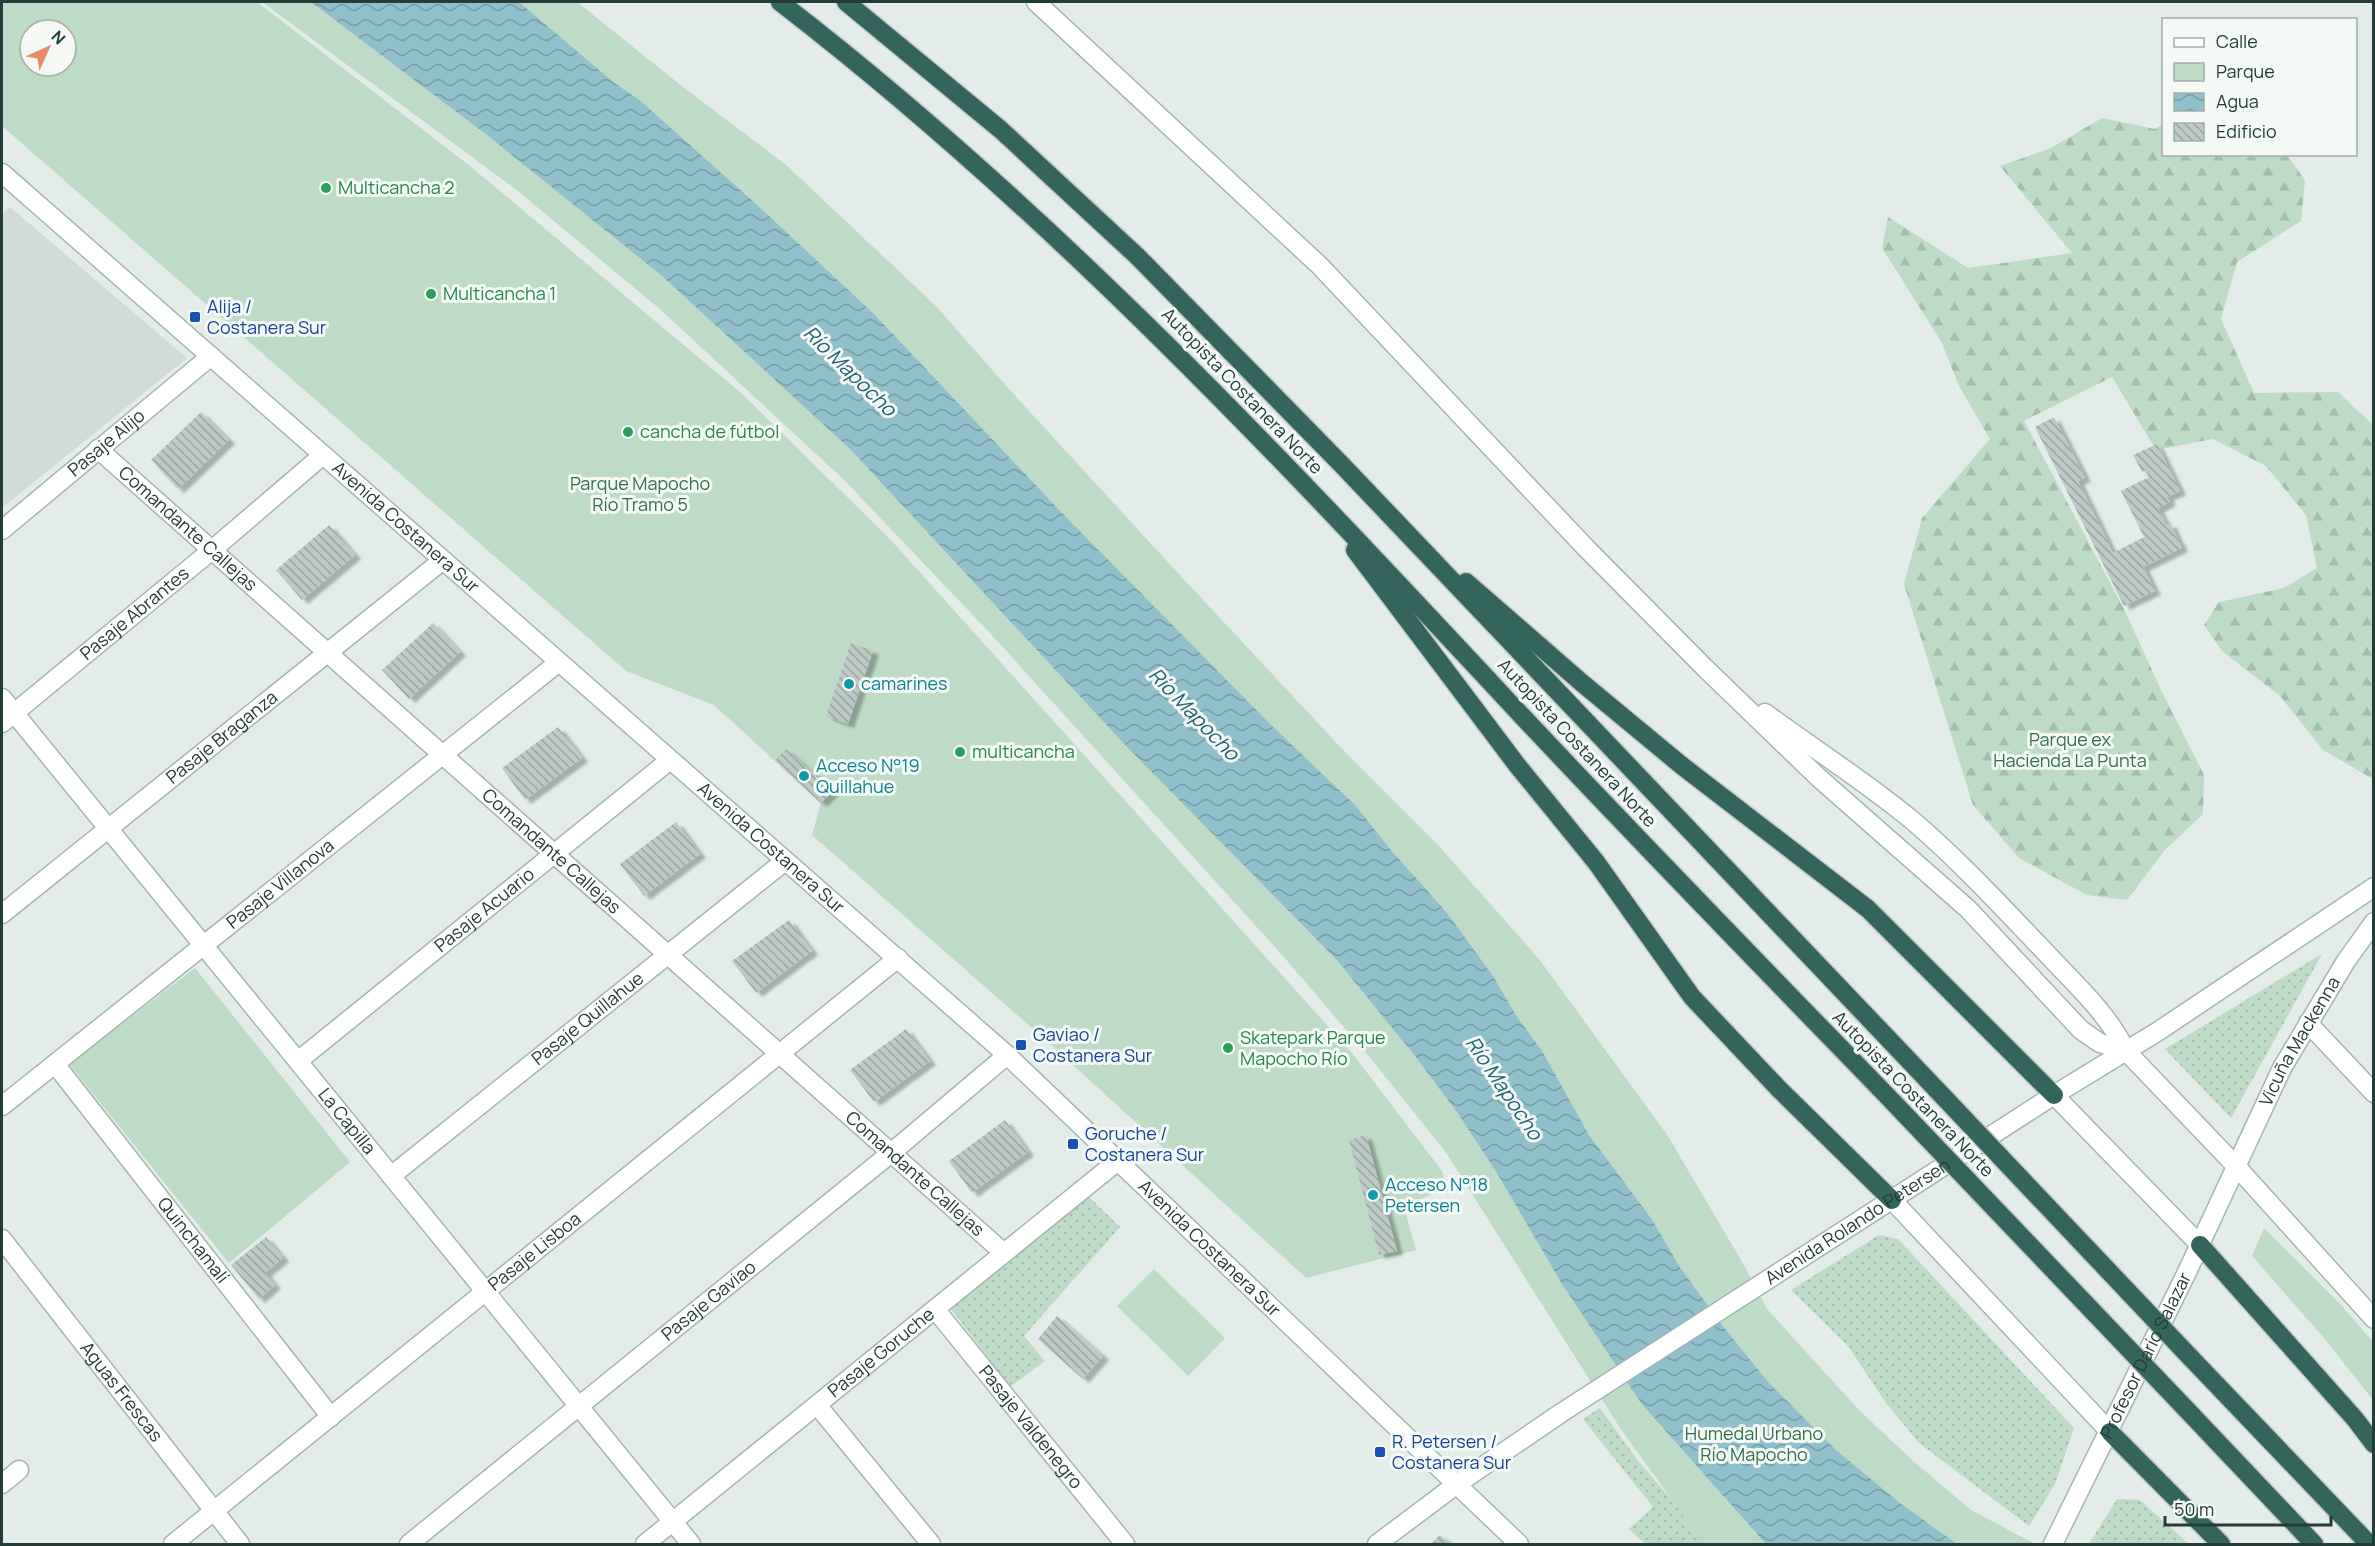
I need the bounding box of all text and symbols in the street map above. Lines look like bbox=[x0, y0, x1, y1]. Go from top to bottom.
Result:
north arrow bbox=[18, 18, 78, 78]
legend bbox=[2162, 18, 2357, 156]
text: N bbox=[47, 26, 70, 49]
text: Calle bbox=[2216, 29, 2258, 53]
text: Parque bbox=[2216, 59, 2275, 83]
text: Agua bbox=[2216, 89, 2259, 113]
text: Edificio bbox=[2216, 119, 2277, 143]
place label: Multicancha 2 bbox=[338, 175, 455, 199]
marker: Multicancha 2 bbox=[319, 181, 333, 195]
place label: Multicancha 1 bbox=[443, 281, 556, 305]
marker: Multicancha 1 bbox=[424, 287, 438, 301]
place label: Alija / Costanera Sur bbox=[207, 294, 327, 339]
street label: Autopista Costanera Norte bbox=[1157, 302, 1329, 479]
marker: Alija / Costanera Sur bbox=[188, 310, 202, 324]
water label: Río Mapocho bbox=[798, 319, 904, 423]
street label: Pasaje Alijo bbox=[62, 403, 150, 481]
place label: cancha de fútbol bbox=[640, 419, 779, 443]
marker: cancha de fútbol bbox=[621, 425, 635, 439]
street label: Avenida Costanera Sur bbox=[328, 455, 485, 598]
street label: Comandante Callejas bbox=[114, 460, 263, 596]
park label: Parque Mapocho Río Tramo 5 bbox=[570, 471, 710, 516]
street label: Pasaje Abrantes bbox=[75, 561, 194, 665]
street label: Autopista Costanera Norte bbox=[1493, 653, 1662, 832]
water label: Río Mapocho bbox=[1143, 661, 1246, 767]
place label: camarines bbox=[861, 671, 947, 695]
marker: camarines bbox=[842, 677, 856, 691]
street label: Pasaje Braganza bbox=[161, 685, 282, 789]
park label: Parque ex Hacienda La Punta bbox=[1993, 727, 2147, 772]
place label: multicancha bbox=[972, 739, 1075, 763]
marker: multicancha bbox=[953, 745, 967, 759]
place label: Acceso N°19 Quillahue bbox=[816, 753, 920, 798]
marker: Acceso N°19 Quillahue bbox=[797, 769, 811, 783]
street label: Avenida Costanera Sur bbox=[693, 776, 851, 918]
street label: Comandante Callejas bbox=[478, 783, 626, 918]
street label: Pasaje Villanova bbox=[221, 833, 339, 934]
street label: Pasaje Acuario bbox=[429, 862, 539, 957]
street label: Pasaje Quillahue bbox=[526, 966, 648, 1070]
street label: Vicuña Mackenna bbox=[2253, 972, 2345, 1110]
street label: Autopista Costanera Norte bbox=[1828, 1005, 2000, 1182]
place label: Gaviao / Costanera Sur bbox=[1033, 1022, 1153, 1067]
place label: Skatepark Parque Mapocho Río bbox=[1240, 1025, 1386, 1070]
water label: Río Mapocho bbox=[1460, 1031, 1550, 1146]
marker: Gaviao / Costanera Sur bbox=[1014, 1038, 1028, 1052]
marker: Skatepark Parque Mapocho Río bbox=[1221, 1041, 1235, 1055]
street label: La Capilla bbox=[313, 1083, 382, 1159]
street label: Comandante Callejas bbox=[841, 1105, 990, 1241]
place label: Goruche / Costanera Sur bbox=[1085, 1121, 1205, 1166]
marker: Goruche / Costanera Sur bbox=[1066, 1137, 1080, 1151]
street label: Avenida Rolando Petersen bbox=[1760, 1152, 1954, 1289]
place label: Acceso N°18 Petersen bbox=[1385, 1172, 1488, 1217]
street label: Avenida Costanera Sur bbox=[1134, 1174, 1287, 1322]
marker: Acceso N°18 Petersen bbox=[1366, 1188, 1380, 1202]
street label: Quinchamalí bbox=[153, 1192, 235, 1288]
street label: Pasaje Lisboa bbox=[483, 1206, 585, 1296]
street label: Pasaje Gaviao bbox=[656, 1255, 760, 1346]
street label: Profesor Darío Salazar bbox=[2094, 1268, 2196, 1442]
street label: Pasaje Goruche bbox=[822, 1302, 939, 1402]
street label: Aguas Frescas bbox=[76, 1336, 169, 1446]
street label: Pasaje Valdenegro bbox=[974, 1360, 1089, 1493]
park label: Humedal Urbano Río Mapocho bbox=[1685, 1421, 1823, 1466]
place label: R. Petersen / Costanera Sur bbox=[1392, 1429, 1512, 1474]
marker: R. Petersen / Costanera Sur bbox=[1373, 1445, 1387, 1459]
scale bar bbox=[2165, 1489, 2332, 1527]
text: 50 m bbox=[2174, 1497, 2214, 1521]

